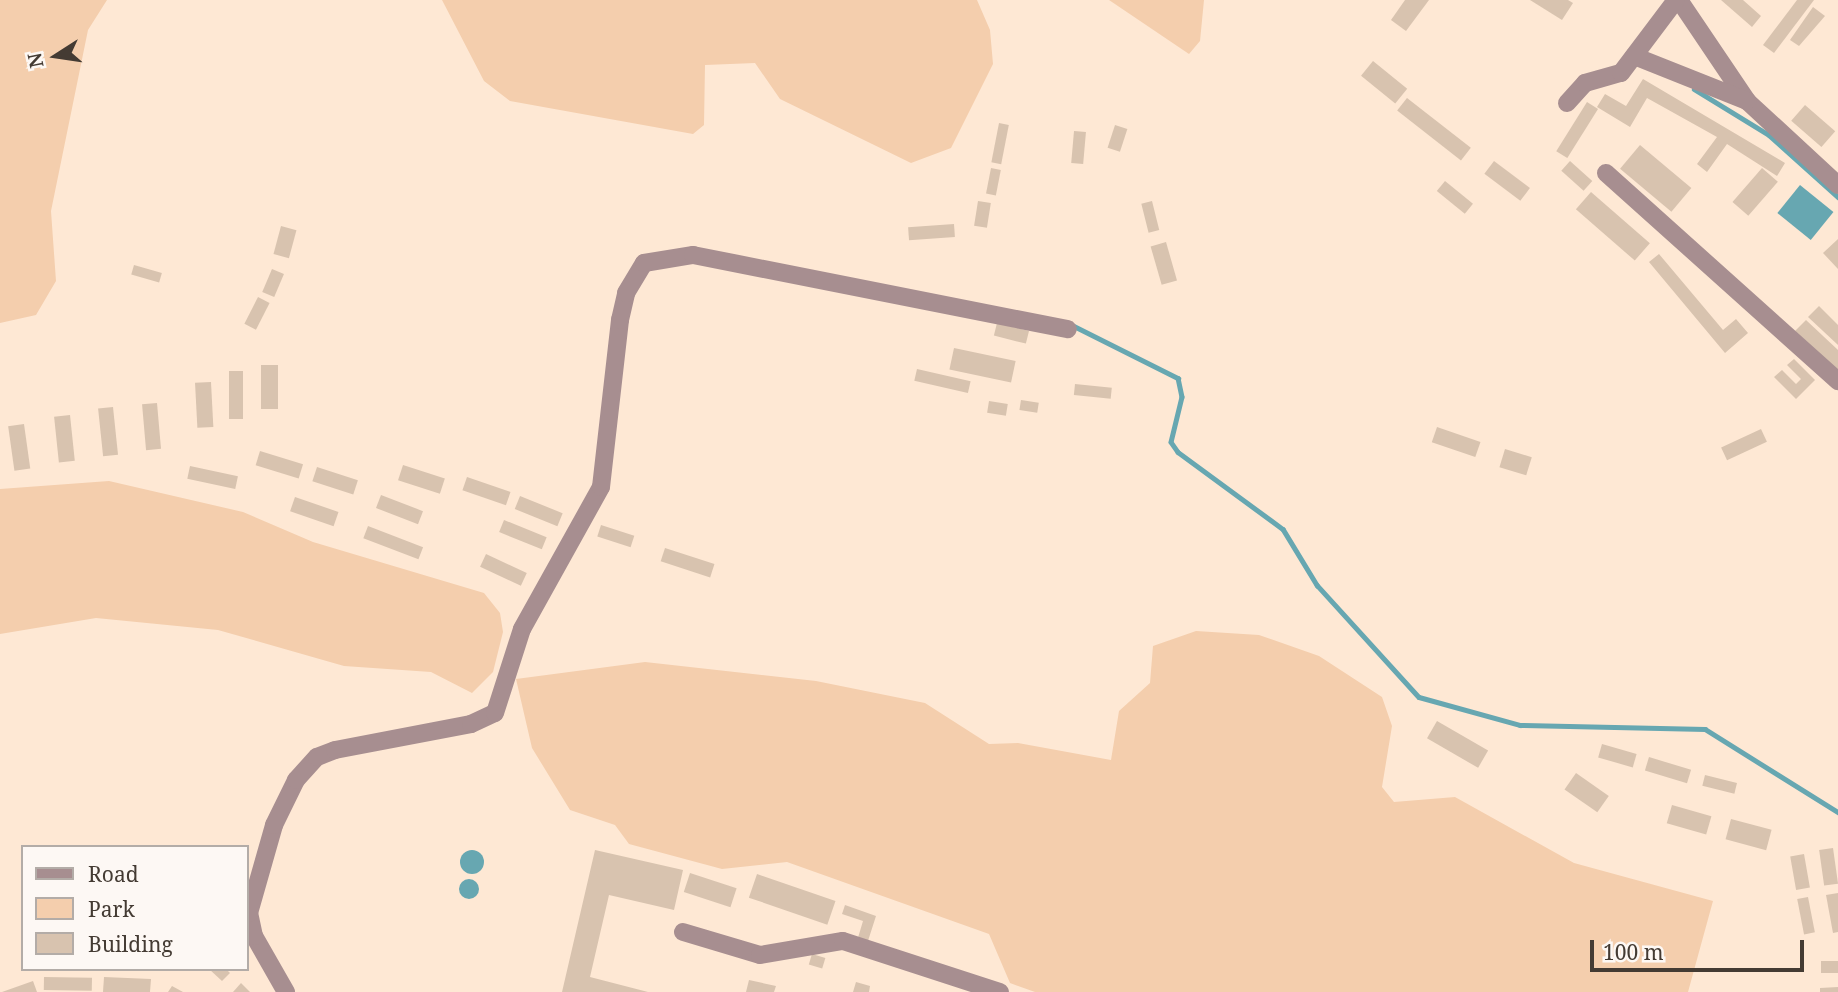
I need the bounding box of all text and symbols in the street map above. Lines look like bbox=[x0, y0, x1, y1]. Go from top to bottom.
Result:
north arrow bbox=[21, 21, 91, 91]
text: N bbox=[21, 50, 50, 70]
legend bbox=[21, 845, 248, 971]
text: Road bbox=[88, 860, 139, 888]
text: Park bbox=[88, 895, 135, 923]
scale bar bbox=[1593, 926, 1806, 970]
text: Building bbox=[88, 930, 173, 958]
text: 100 m bbox=[1603, 938, 1664, 966]

